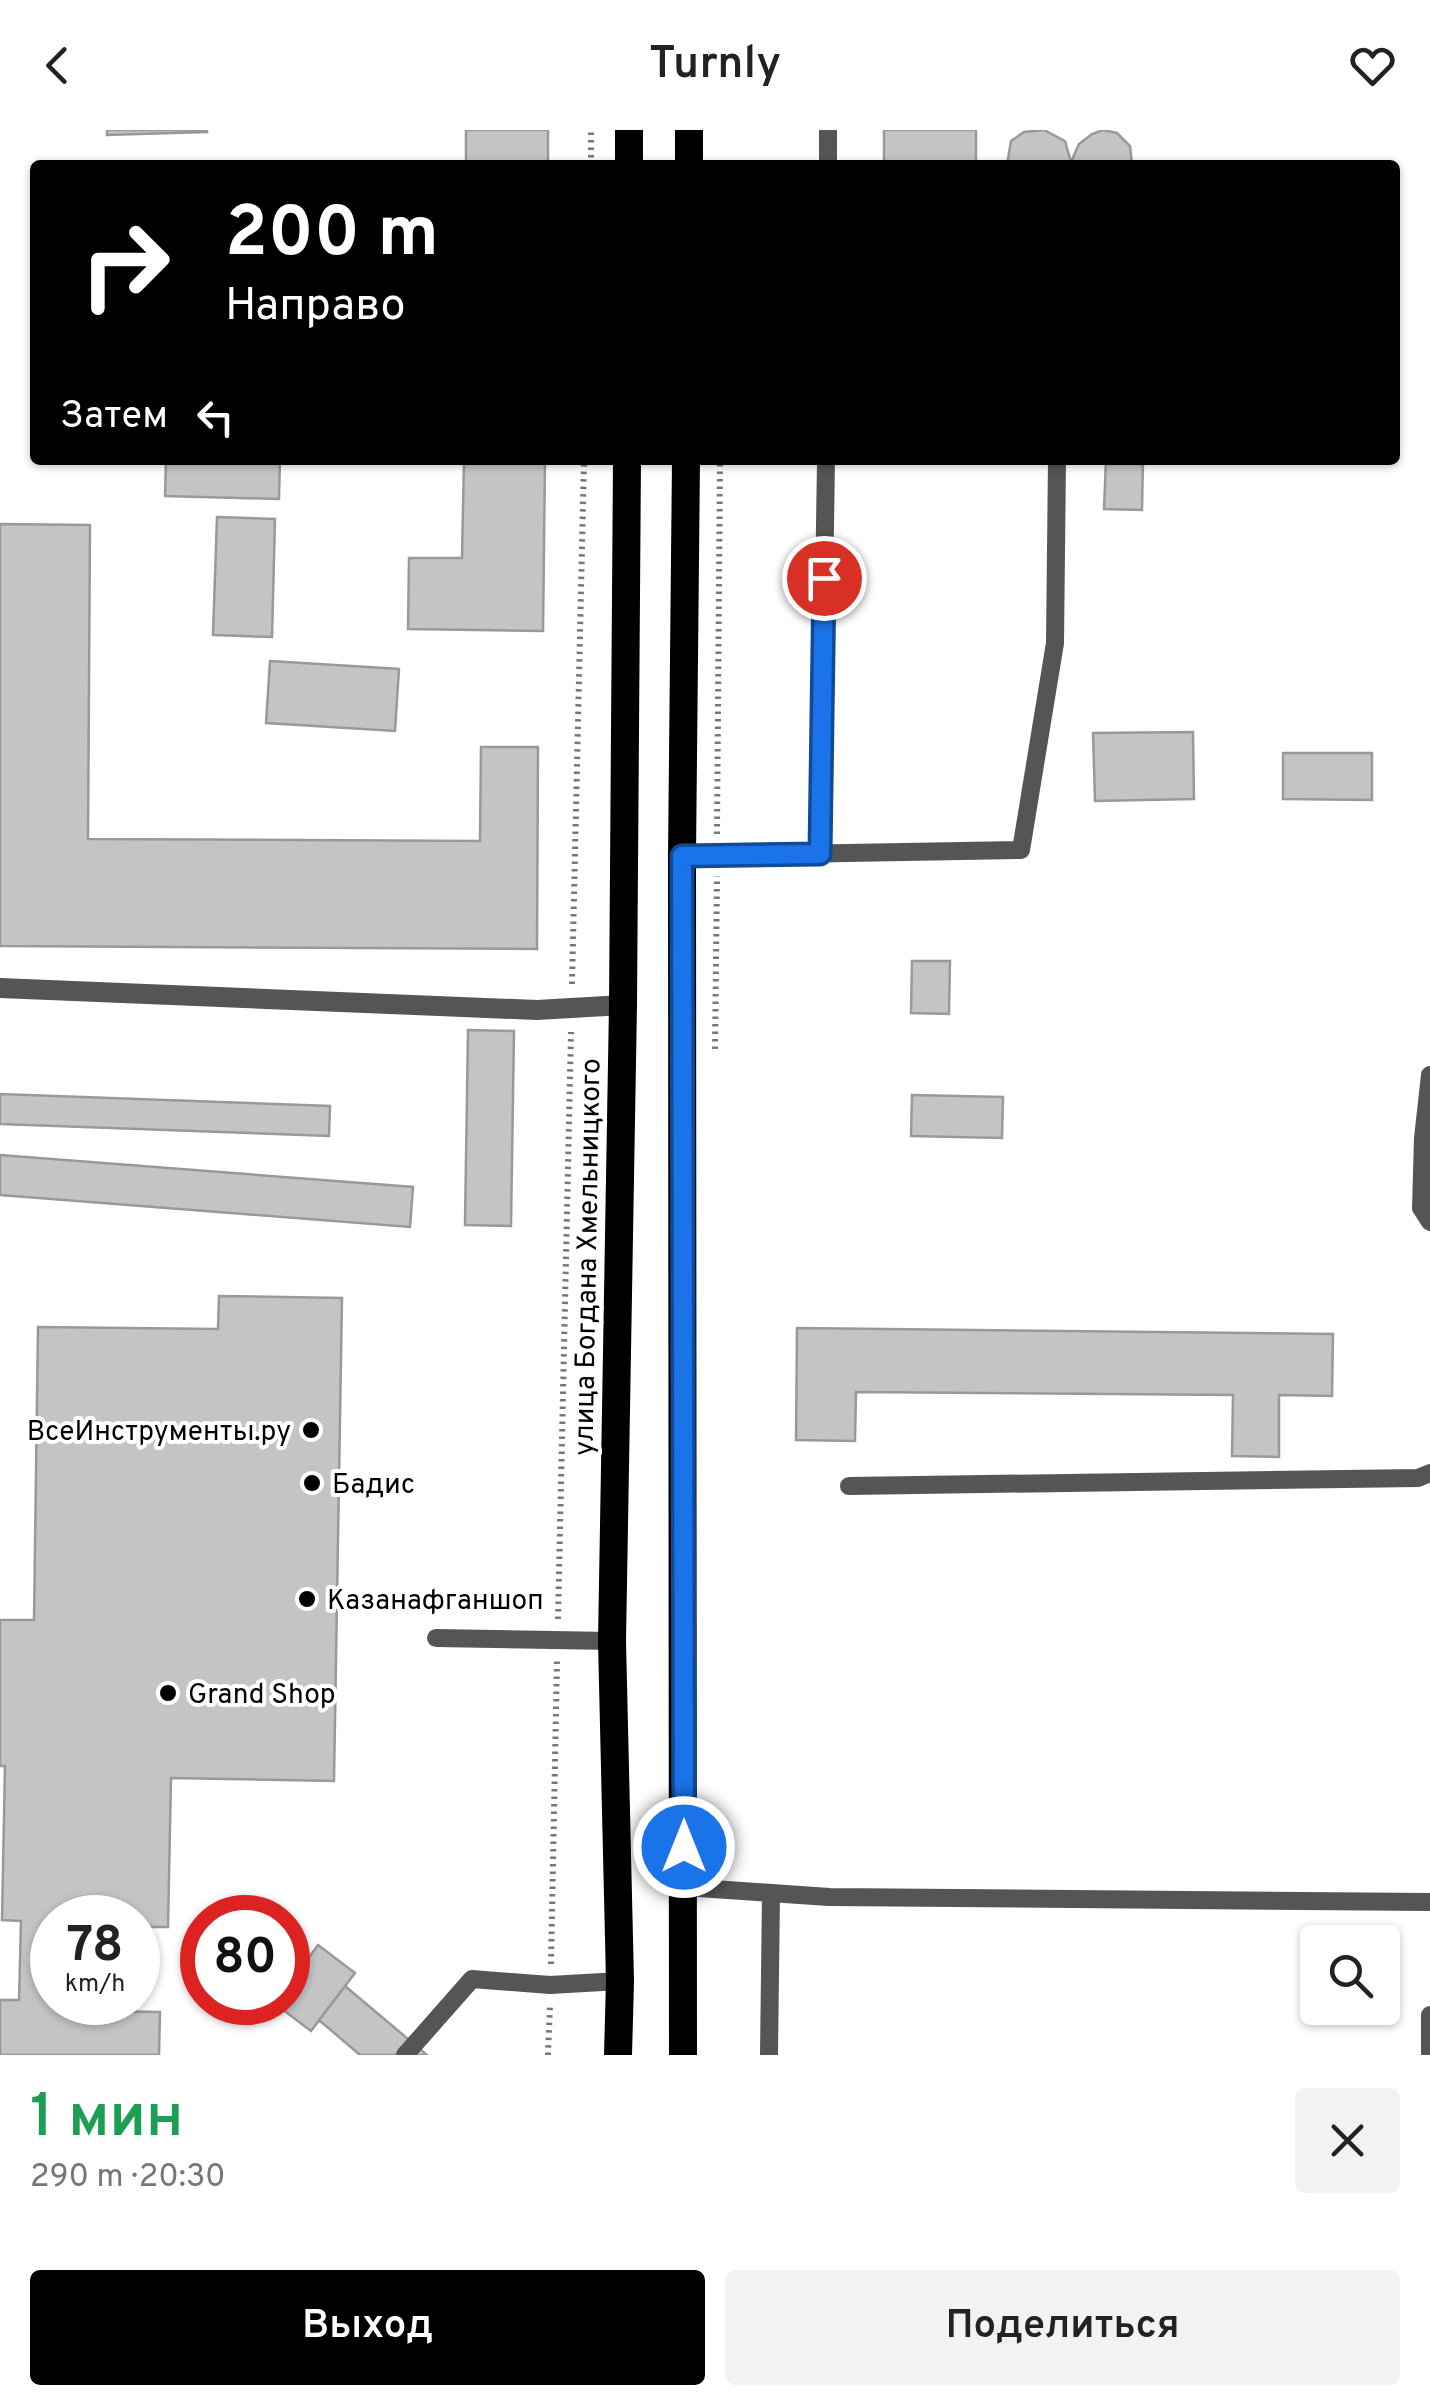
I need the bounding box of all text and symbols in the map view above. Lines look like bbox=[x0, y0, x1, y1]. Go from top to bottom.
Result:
text: Turnly bbox=[649, 37, 781, 94]
icon: back bbox=[30, 38, 85, 93]
icon: heart bbox=[1345, 38, 1400, 93]
text: 200 m bbox=[225, 192, 439, 281]
icon: right bbox=[60, 200, 190, 330]
text: Направо bbox=[225, 279, 406, 336]
icon: left bbox=[188, 390, 243, 445]
text: Затем bbox=[60, 393, 168, 442]
pin bbox=[782, 536, 867, 621]
icon: arrive bbox=[797, 551, 852, 606]
street label: улица Богдана Хмельницкого bbox=[568, 1058, 610, 1456]
place label: ВсеИнструменты.ру bbox=[27, 1415, 291, 1451]
marker: ВсеИнструменты.ру bbox=[300, 1419, 322, 1441]
place label: Бадис bbox=[332, 1468, 415, 1504]
marker: Бадис bbox=[301, 1472, 323, 1494]
place label: Казанафганшоп bbox=[327, 1584, 544, 1620]
marker: Казанафганшоп bbox=[296, 1588, 318, 1610]
place label: Grand Shop bbox=[188, 1678, 335, 1714]
marker: Grand Shop bbox=[157, 1682, 179, 1704]
position arrow bbox=[632, 1795, 736, 1899]
speed limit sign: 80 bbox=[180, 1895, 310, 2025]
text: 78 bbox=[67, 1916, 123, 1979]
map controls bbox=[1300, 1925, 1400, 2025]
button: search bbox=[1300, 1925, 1400, 2025]
text: km/h bbox=[65, 1969, 125, 2001]
text: 1 мин bbox=[30, 2082, 183, 2158]
button: close bbox=[1295, 2088, 1400, 2193]
text: 290 m · 20:30 bbox=[30, 2158, 225, 2198]
button: Выход bbox=[30, 2270, 705, 2385]
button: Поделиться bbox=[725, 2270, 1400, 2385]

